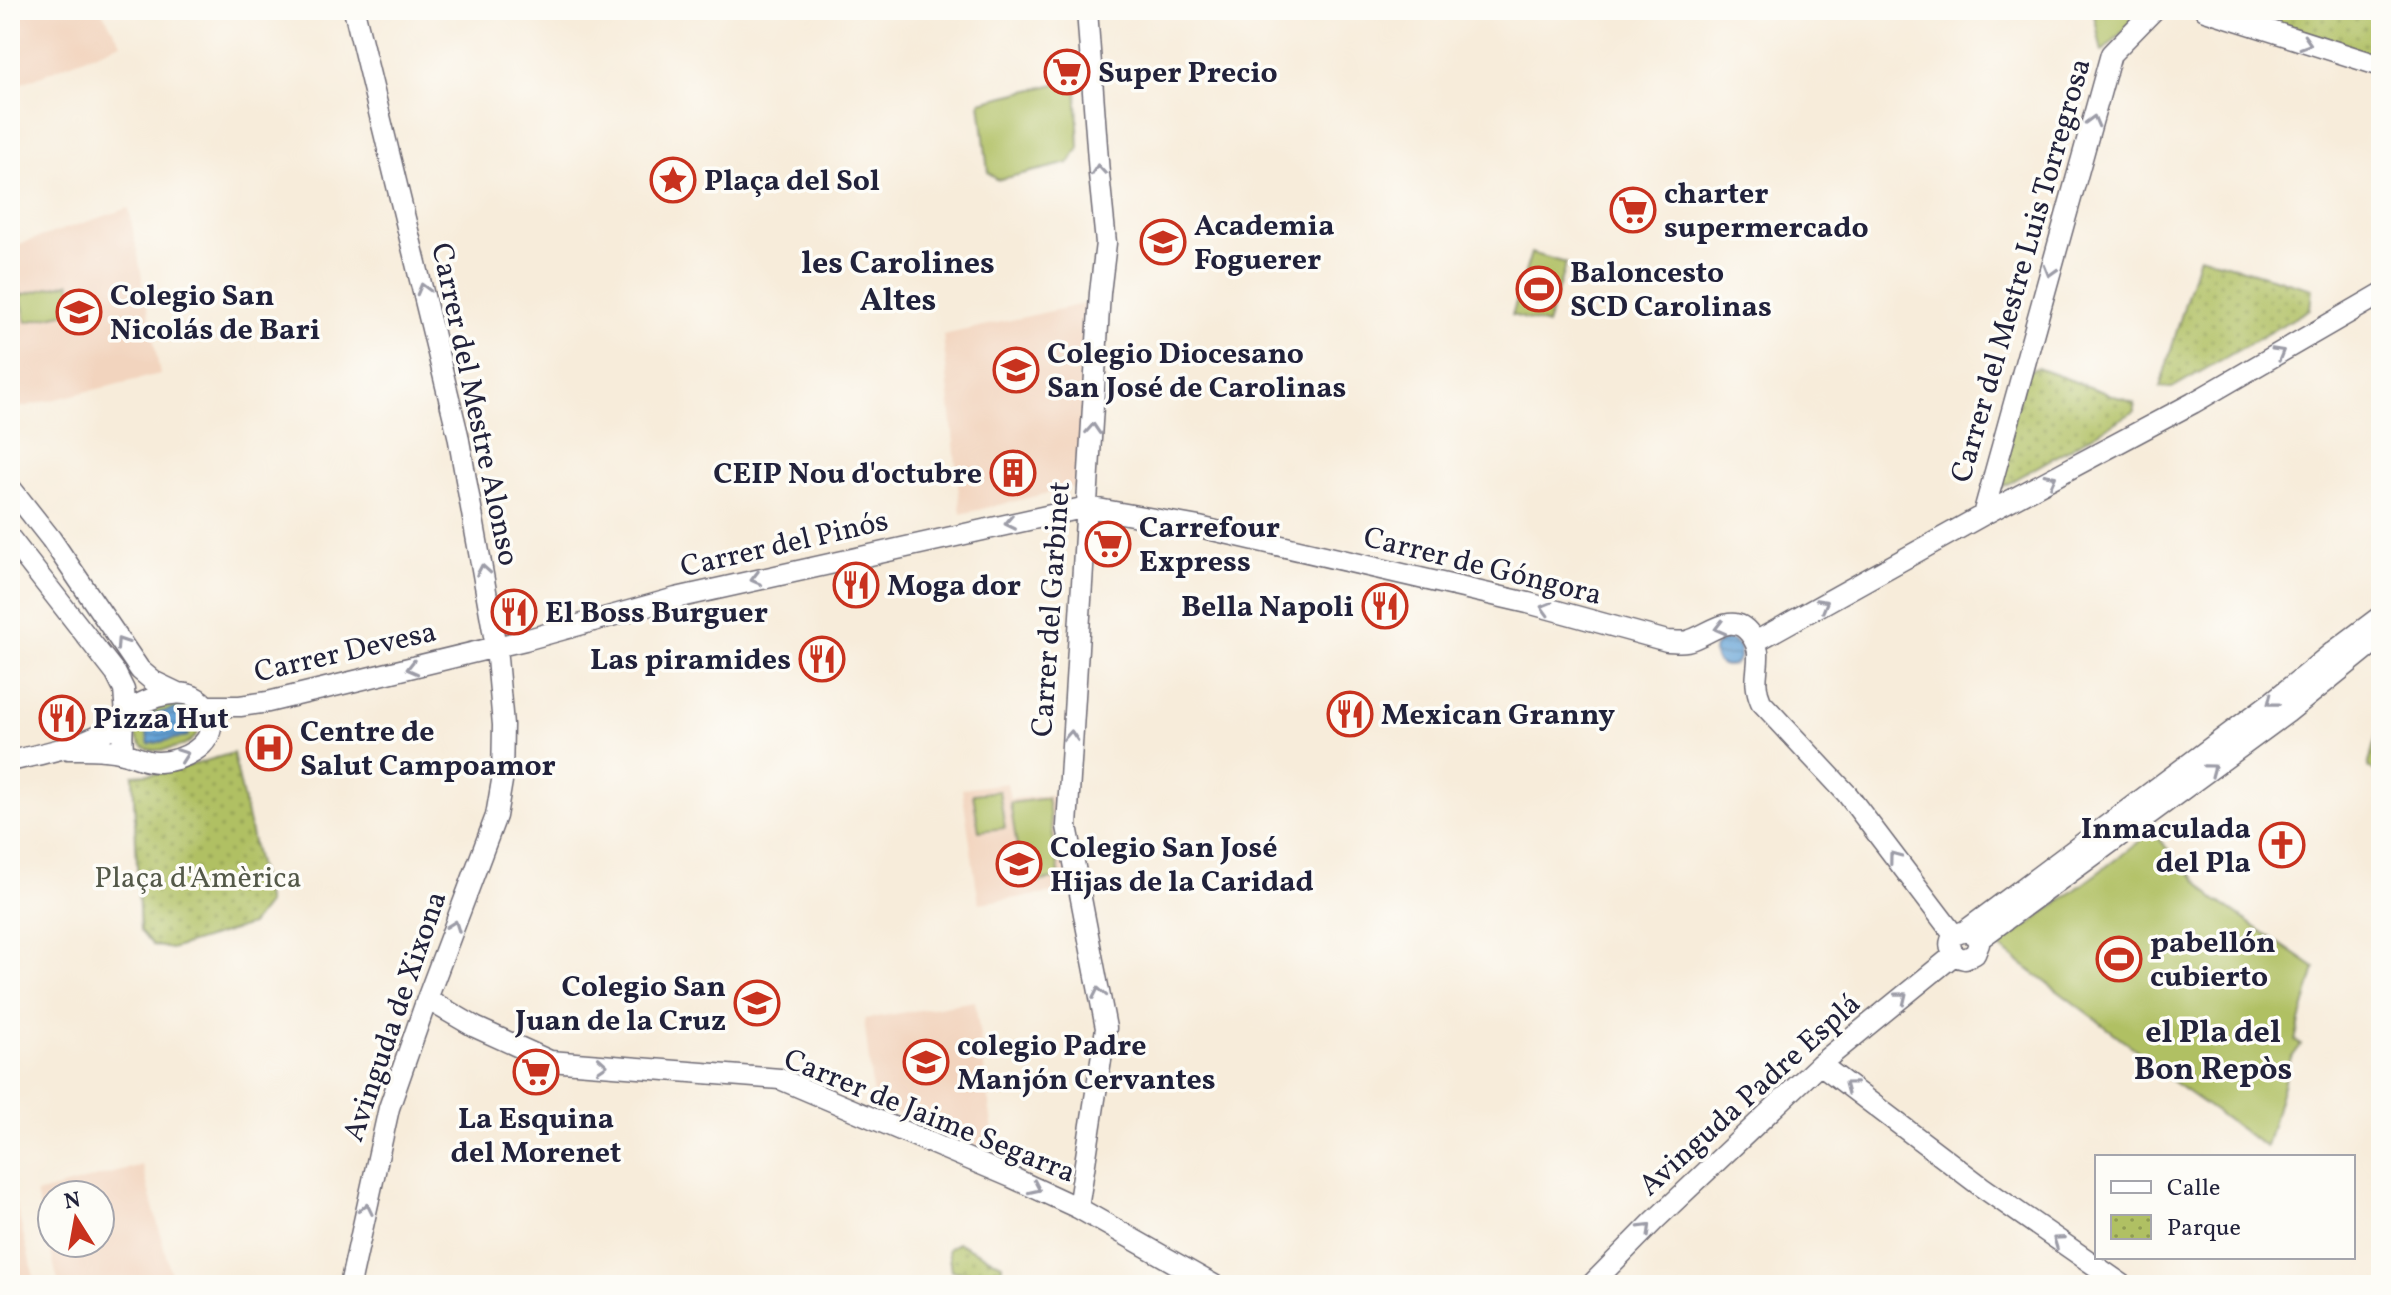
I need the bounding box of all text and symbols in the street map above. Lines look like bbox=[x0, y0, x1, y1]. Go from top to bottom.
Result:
one-way arrow bbox=[2298, 34, 2312, 50]
supermarket icon: Super Precio bbox=[1043, 48, 1091, 96]
place label: Super Precio bbox=[1098, 53, 1278, 95]
street label: Carrer del Mestre Luis Torregrosa bbox=[1941, 54, 2103, 488]
one-way arrow bbox=[2083, 114, 2100, 128]
place icon: Plaça del Sol bbox=[649, 156, 697, 204]
place label: Plaça del Sol bbox=[704, 161, 880, 203]
one-way arrow bbox=[1090, 163, 1107, 176]
place label: charter supermercado bbox=[1664, 174, 1869, 250]
supermarket icon: charter supermercado bbox=[1609, 186, 1657, 234]
place label: Academia Foguerer bbox=[1194, 206, 1335, 282]
school or university icon: Academia Foguerer bbox=[1139, 218, 1187, 266]
street label: Carrer del Mestre Alonso bbox=[419, 239, 529, 570]
district label: les Carolines Altes bbox=[801, 243, 995, 324]
place label: Baloncesto SCD Carolinas bbox=[1570, 253, 1772, 329]
one-way arrow bbox=[2043, 263, 2059, 277]
sports icon: Baloncesto SCD Carolinas bbox=[1515, 265, 1563, 313]
place label: Colegio San Nicolás de Bari bbox=[110, 276, 320, 352]
one-way arrow bbox=[416, 282, 432, 296]
school or university icon: Colegio San Nicolás de Bari bbox=[55, 288, 103, 336]
place label: Colegio Diocesano San José de Carolinas bbox=[1047, 334, 1346, 410]
school or university icon: Colegio Diocesano San José de Carolinas bbox=[992, 346, 1040, 394]
one-way arrow bbox=[2270, 347, 2285, 363]
one-way arrow bbox=[1084, 422, 1101, 435]
building icon: CEIP Nou d'octubre bbox=[989, 449, 1037, 497]
place label: CEIP Nou d'octubre bbox=[713, 454, 982, 496]
one-way arrow bbox=[2043, 473, 2057, 488]
street label: Carrer del Garbinet bbox=[1022, 480, 1082, 738]
street label: Carrer del Pinós bbox=[677, 501, 892, 589]
place label: Carrefour Express bbox=[1139, 508, 1280, 584]
one-way arrow bbox=[1004, 514, 1018, 531]
street label: Carrer de Góngora bbox=[1359, 517, 1606, 617]
supermarket icon: Carrefour Express bbox=[1084, 520, 1132, 568]
restaurant icon: Moga dor bbox=[832, 561, 880, 609]
one-way arrow bbox=[475, 563, 492, 577]
place label: Moga dor bbox=[887, 566, 1021, 608]
one-way arrow bbox=[750, 570, 764, 587]
restaurant icon: Bella Napoli bbox=[1361, 582, 1409, 630]
place label: Bella Napoli bbox=[1181, 587, 1354, 629]
restaurant icon: El Boss Burguer bbox=[490, 588, 538, 636]
place label: El Boss Burguer bbox=[545, 593, 768, 635]
one-way arrow bbox=[1815, 598, 1829, 614]
one-way arrow bbox=[1540, 601, 1554, 618]
street label: Carrer Devesa bbox=[250, 612, 441, 694]
one-way arrow bbox=[1713, 619, 1727, 636]
restaurant icon: Las piramides bbox=[798, 635, 846, 683]
one-way arrow bbox=[116, 637, 131, 651]
place label: Las piramides bbox=[590, 640, 791, 682]
one-way arrow bbox=[406, 658, 420, 675]
restaurant icon: Mexican Granny bbox=[1326, 690, 1374, 738]
one-way arrow bbox=[2266, 691, 2281, 705]
restaurant icon: Pizza Hut bbox=[38, 694, 86, 742]
place label: Mexican Granny bbox=[1381, 695, 1615, 737]
place label: Pizza Hut bbox=[93, 699, 229, 741]
place label: Centre de Salut Campoamor bbox=[300, 712, 556, 788]
hospital icon: Centre de Salut Campoamor bbox=[245, 724, 293, 772]
one-way arrow bbox=[1063, 729, 1080, 742]
one-way arrow bbox=[175, 748, 189, 764]
one-way arrow bbox=[2202, 764, 2217, 778]
place label: Inmaculada del Pla bbox=[2081, 809, 2251, 885]
church icon: Inmaculada del Pla bbox=[2258, 821, 2306, 869]
place label: Colegio San José Hijas de la Caridad bbox=[1050, 828, 1314, 904]
school or university icon: Colegio San José Hijas de la Caridad bbox=[995, 840, 1043, 888]
one-way arrow bbox=[1890, 851, 1904, 866]
park label: Plaça d'Amèrica bbox=[94, 858, 302, 900]
street label: Avinguda de Xixona bbox=[333, 886, 458, 1147]
one-way arrow bbox=[444, 920, 461, 934]
place label: pabellón cubierto bbox=[2150, 923, 2276, 999]
sports icon: pabellón cubierto bbox=[2095, 935, 2143, 983]
place label: Colegio San Juan de la Cruz bbox=[514, 967, 726, 1043]
school or university icon: Colegio San Juan de la Cruz bbox=[733, 979, 781, 1027]
street label: Avinguda Padre Esplá bbox=[1630, 984, 1871, 1207]
one-way arrow bbox=[1092, 986, 1109, 1000]
one-way arrow bbox=[1893, 992, 1907, 1007]
district label: el Pla del Bon Repòs bbox=[2134, 1012, 2292, 1093]
place label: colegio Padre Manjón Cervantes bbox=[957, 1026, 1216, 1102]
school or university icon: colegio Padre Manjón Cervantes bbox=[902, 1038, 950, 1086]
street label: Carrer de Jaime Segarra bbox=[777, 1039, 1081, 1195]
supermarket icon: La Esquina del Morenet bbox=[512, 1048, 560, 1096]
one-way arrow bbox=[596, 1056, 609, 1073]
one-way arrow bbox=[1843, 1082, 1858, 1096]
place label: La Esquina del Morenet bbox=[451, 1099, 621, 1175]
legend bbox=[2095, 1155, 2355, 1259]
text: Calle bbox=[2167, 1172, 2220, 1206]
one-way arrow bbox=[1027, 1178, 1041, 1194]
north arrow bbox=[36, 1179, 116, 1259]
text: N bbox=[62, 1185, 83, 1219]
one-way arrow bbox=[357, 1202, 374, 1216]
text: Parque bbox=[2167, 1212, 2241, 1246]
one-way arrow bbox=[1637, 1224, 1651, 1238]
one-way arrow bbox=[2053, 1236, 2067, 1251]

